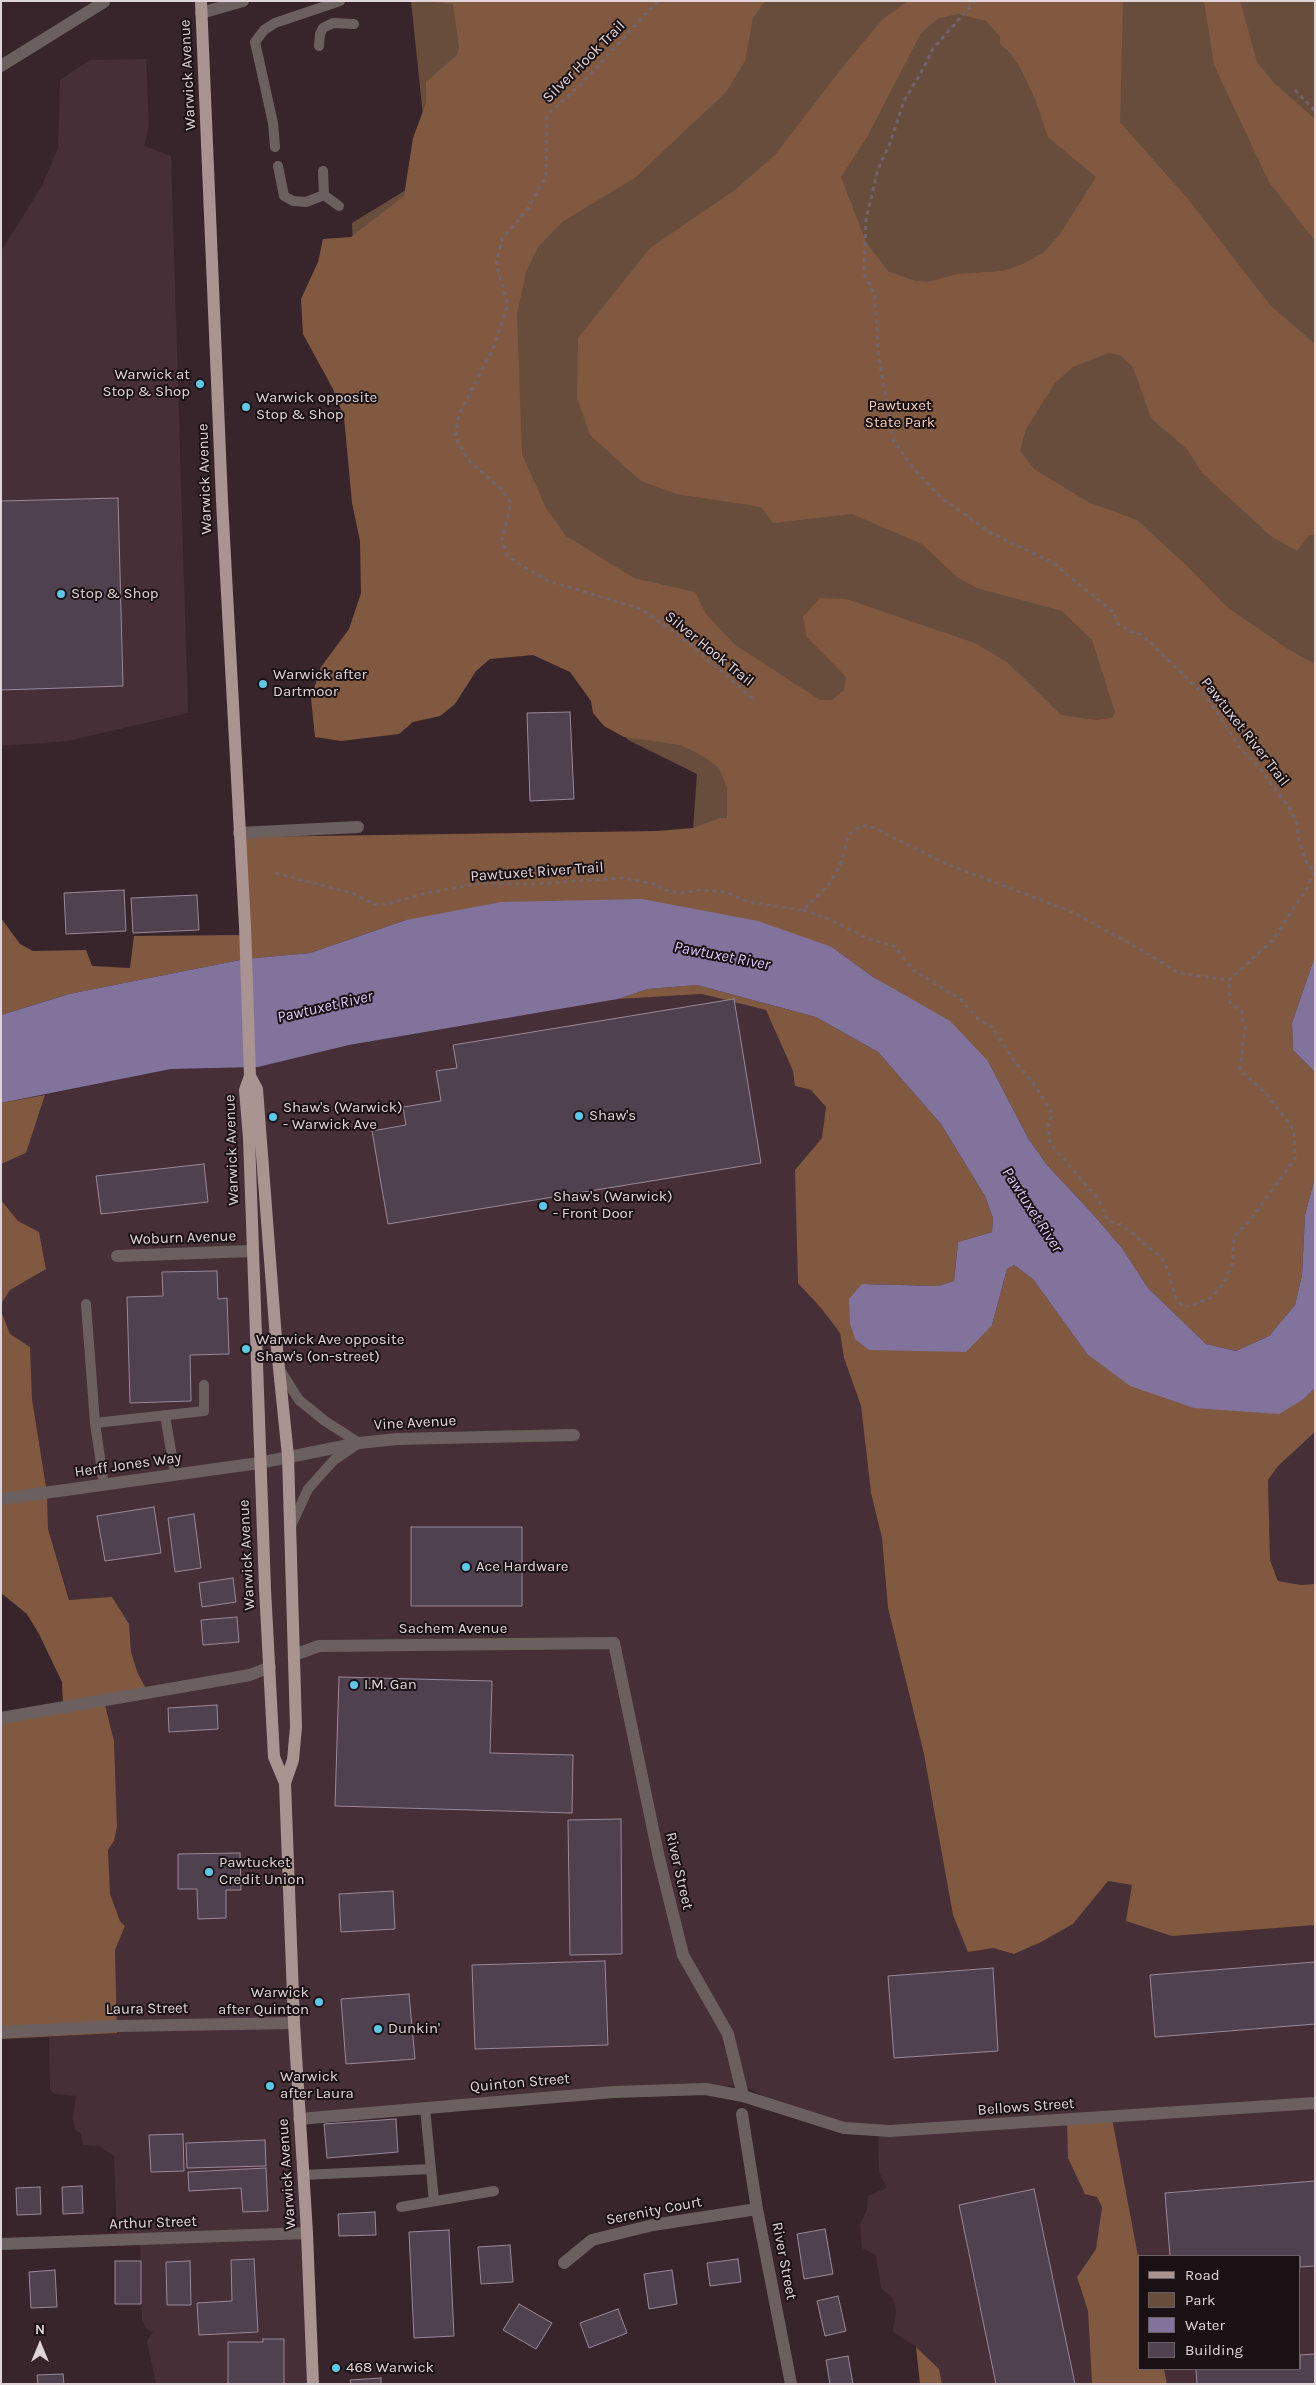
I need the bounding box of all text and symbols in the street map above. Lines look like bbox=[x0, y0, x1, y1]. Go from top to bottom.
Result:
street label: Silver Hook Trail bbox=[539, 17, 629, 107]
street label: Warwick Avenue bbox=[176, 19, 200, 131]
place label: Warwick at Stop & Shop bbox=[102, 366, 190, 401]
marker: Warwick at Stop & Shop bbox=[194, 378, 206, 390]
place label: Warwick opposite Stop & Shop bbox=[256, 389, 377, 424]
park label: Pawtuxet State Park bbox=[865, 397, 935, 432]
marker: Warwick opposite Stop & Shop bbox=[240, 401, 252, 413]
street label: Warwick Avenue bbox=[194, 423, 216, 535]
place label: Stop & Shop bbox=[71, 585, 159, 603]
marker: Stop & Shop bbox=[55, 588, 67, 600]
street label: Silver Hook Trail bbox=[661, 608, 757, 690]
place label: Warwick after Dartmoor bbox=[273, 666, 367, 701]
street label: Pawtuxet River Trail bbox=[1197, 674, 1293, 790]
marker: Warwick after Dartmoor bbox=[257, 678, 269, 690]
street label: Pawtuxet River Trail bbox=[470, 858, 604, 886]
water label: Pawtuxet River bbox=[672, 937, 772, 975]
water label: Pawtuxet River bbox=[275, 987, 375, 1027]
street label: Warwick Avenue bbox=[221, 1094, 243, 1206]
place label: Shaw's (Warwick) - Warwick Ave bbox=[283, 1099, 403, 1134]
place label: Shaw's bbox=[589, 1107, 636, 1125]
marker: Shaw's bbox=[573, 1110, 585, 1122]
marker: Shaw's (Warwick) - Warwick Ave bbox=[267, 1111, 279, 1123]
water label: Pawtuxet River bbox=[997, 1164, 1067, 1256]
place label: Shaw's (Warwick) - Front Door bbox=[553, 1188, 673, 1223]
marker: Shaw's (Warwick) - Front Door bbox=[537, 1200, 549, 1212]
street label: Woburn Avenue bbox=[129, 1227, 237, 1249]
place label: Warwick Ave opposite Shaw's (on-street) bbox=[256, 1331, 404, 1366]
marker: Warwick Ave opposite Shaw's (on-street) bbox=[240, 1343, 252, 1355]
street label: Vine Avenue bbox=[373, 1412, 457, 1434]
street label: Herff Jones Way bbox=[73, 1449, 183, 1481]
street label: Warwick Avenue bbox=[235, 1499, 259, 1611]
place label: Ace Hardware bbox=[476, 1558, 568, 1576]
marker: Ace Hardware bbox=[460, 1561, 472, 1573]
street label: Sachem Avenue bbox=[399, 1620, 507, 1638]
place label: I.M. Gan bbox=[364, 1676, 417, 1694]
marker: I.M. Gan bbox=[348, 1679, 360, 1691]
street label: River Street bbox=[661, 1830, 697, 1912]
place label: Pawtucket Credit Union bbox=[219, 1854, 304, 1889]
marker: Pawtucket Credit Union bbox=[203, 1866, 215, 1878]
place label: Warwick after Quinton bbox=[218, 1984, 309, 2019]
marker: Warwick after Quinton bbox=[313, 1996, 325, 2008]
street label: Laura Street bbox=[105, 1999, 189, 2019]
place label: Dunkin' bbox=[388, 2020, 440, 2038]
marker: Dunkin' bbox=[372, 2023, 384, 2035]
place label: Warwick after Laura bbox=[280, 2068, 354, 2103]
street label: Quinton Street bbox=[469, 2070, 571, 2096]
marker: Warwick after Laura bbox=[264, 2080, 276, 2092]
street label: Bellows Street bbox=[977, 2095, 1075, 2119]
street label: Warwick Avenue bbox=[274, 2118, 300, 2230]
street label: Serenity Court bbox=[605, 2193, 703, 2229]
street label: Arthur Street bbox=[109, 2212, 197, 2234]
street label: River Street bbox=[768, 2220, 800, 2302]
legend bbox=[1138, 2255, 1301, 2370]
text: Road bbox=[1185, 2266, 1220, 2284]
text: Park bbox=[1185, 2291, 1215, 2309]
text: Water bbox=[1185, 2316, 1225, 2334]
north arrow bbox=[15, 2320, 65, 2370]
text: N bbox=[35, 2321, 45, 2338]
text: Building bbox=[1185, 2341, 1243, 2359]
place label: 468 Warwick bbox=[346, 2359, 434, 2377]
marker: 468 Warwick bbox=[330, 2362, 342, 2374]

